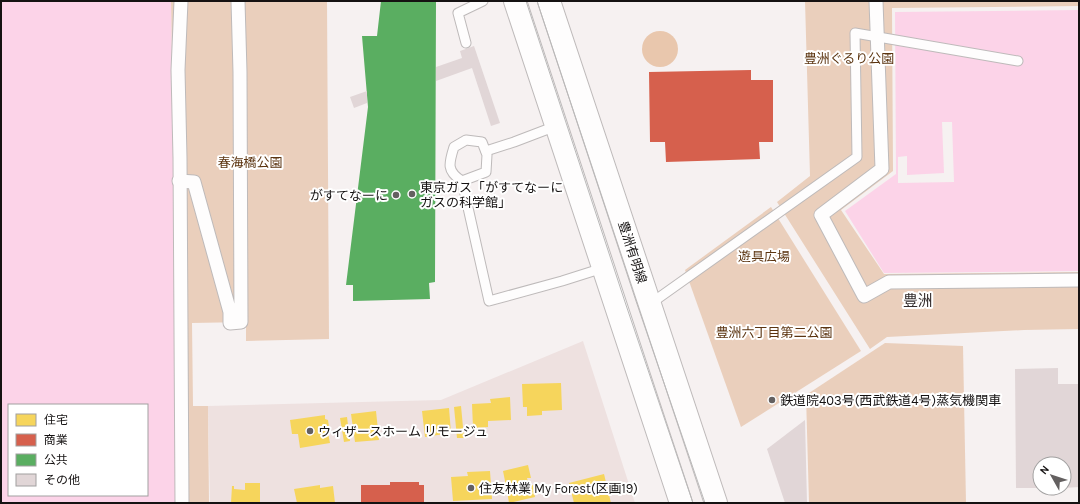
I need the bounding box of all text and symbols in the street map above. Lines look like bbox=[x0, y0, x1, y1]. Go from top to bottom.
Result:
park label: 豊洲ぐるり公園 bbox=[804, 51, 894, 66]
park label: 春海橋公園 bbox=[217, 155, 283, 170]
place label: 東京ガス「がすてなーに ガスの科学館」 bbox=[420, 180, 563, 210]
place label: がすてなーに bbox=[310, 188, 388, 203]
marker: 東京ガス「がすてなーに ガスの科学館」 bbox=[407, 189, 417, 199]
marker: がすてなーに bbox=[391, 190, 401, 200]
street label: 豊洲有明線 bbox=[615, 219, 650, 285]
park label: 遊具広場 bbox=[738, 249, 790, 264]
district label: 豊洲 bbox=[903, 292, 933, 310]
park label: 豊洲六丁目第二公園 bbox=[715, 325, 833, 340]
place label: 鉄道院403号(西武鉄道4号)蒸気機関車 bbox=[780, 393, 1001, 408]
marker: 鉄道院403号(西武鉄道4号)蒸気機関車 bbox=[767, 395, 777, 405]
legend bbox=[8, 404, 148, 496]
text: 住宅 bbox=[44, 413, 68, 427]
place label: ウィザースホーム リモージュ bbox=[318, 424, 488, 439]
marker: ウィザースホーム リモージュ bbox=[305, 426, 315, 436]
text: 商業 bbox=[44, 433, 68, 447]
text: 公共 bbox=[44, 453, 68, 467]
north arrow bbox=[1032, 456, 1072, 496]
text: N bbox=[1037, 463, 1052, 477]
text: その他 bbox=[44, 473, 80, 487]
place label: 住友林業 My Forest(区画19) bbox=[479, 481, 638, 496]
marker: 住友林業 My Forest(区画19) bbox=[466, 483, 476, 493]

